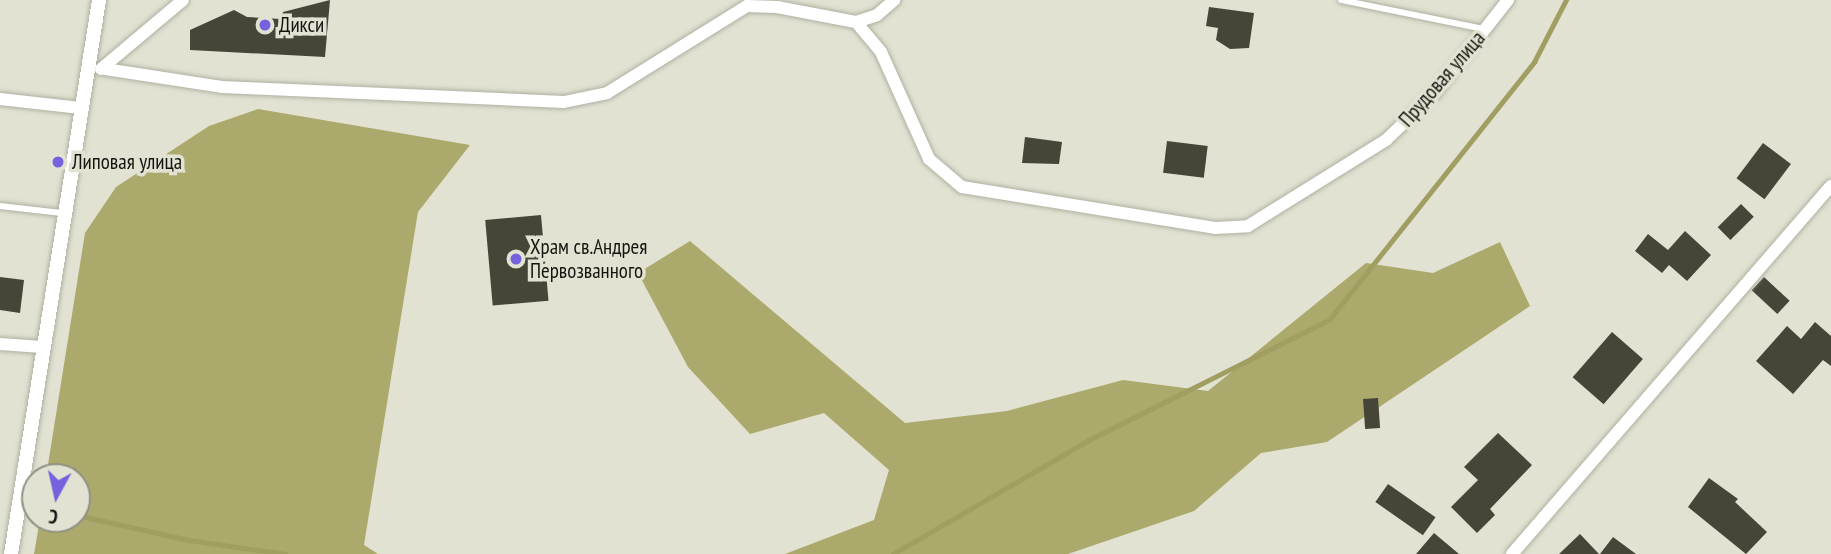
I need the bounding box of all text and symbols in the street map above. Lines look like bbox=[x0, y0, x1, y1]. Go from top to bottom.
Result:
place label: Дикси bbox=[279, 12, 324, 38]
marker: Дикси bbox=[257, 17, 273, 33]
street label: Прудовая улица bbox=[1394, 26, 1490, 132]
place label: Липовая улица bbox=[72, 149, 182, 175]
marker: Липовая улица bbox=[50, 154, 66, 170]
place label: Храм св.Андрея Первозванного bbox=[530, 234, 647, 284]
marker: Храм св.Андрея Первозванного bbox=[508, 251, 524, 267]
north arrow bbox=[21, 463, 91, 533]
text: С bbox=[47, 504, 59, 529]

